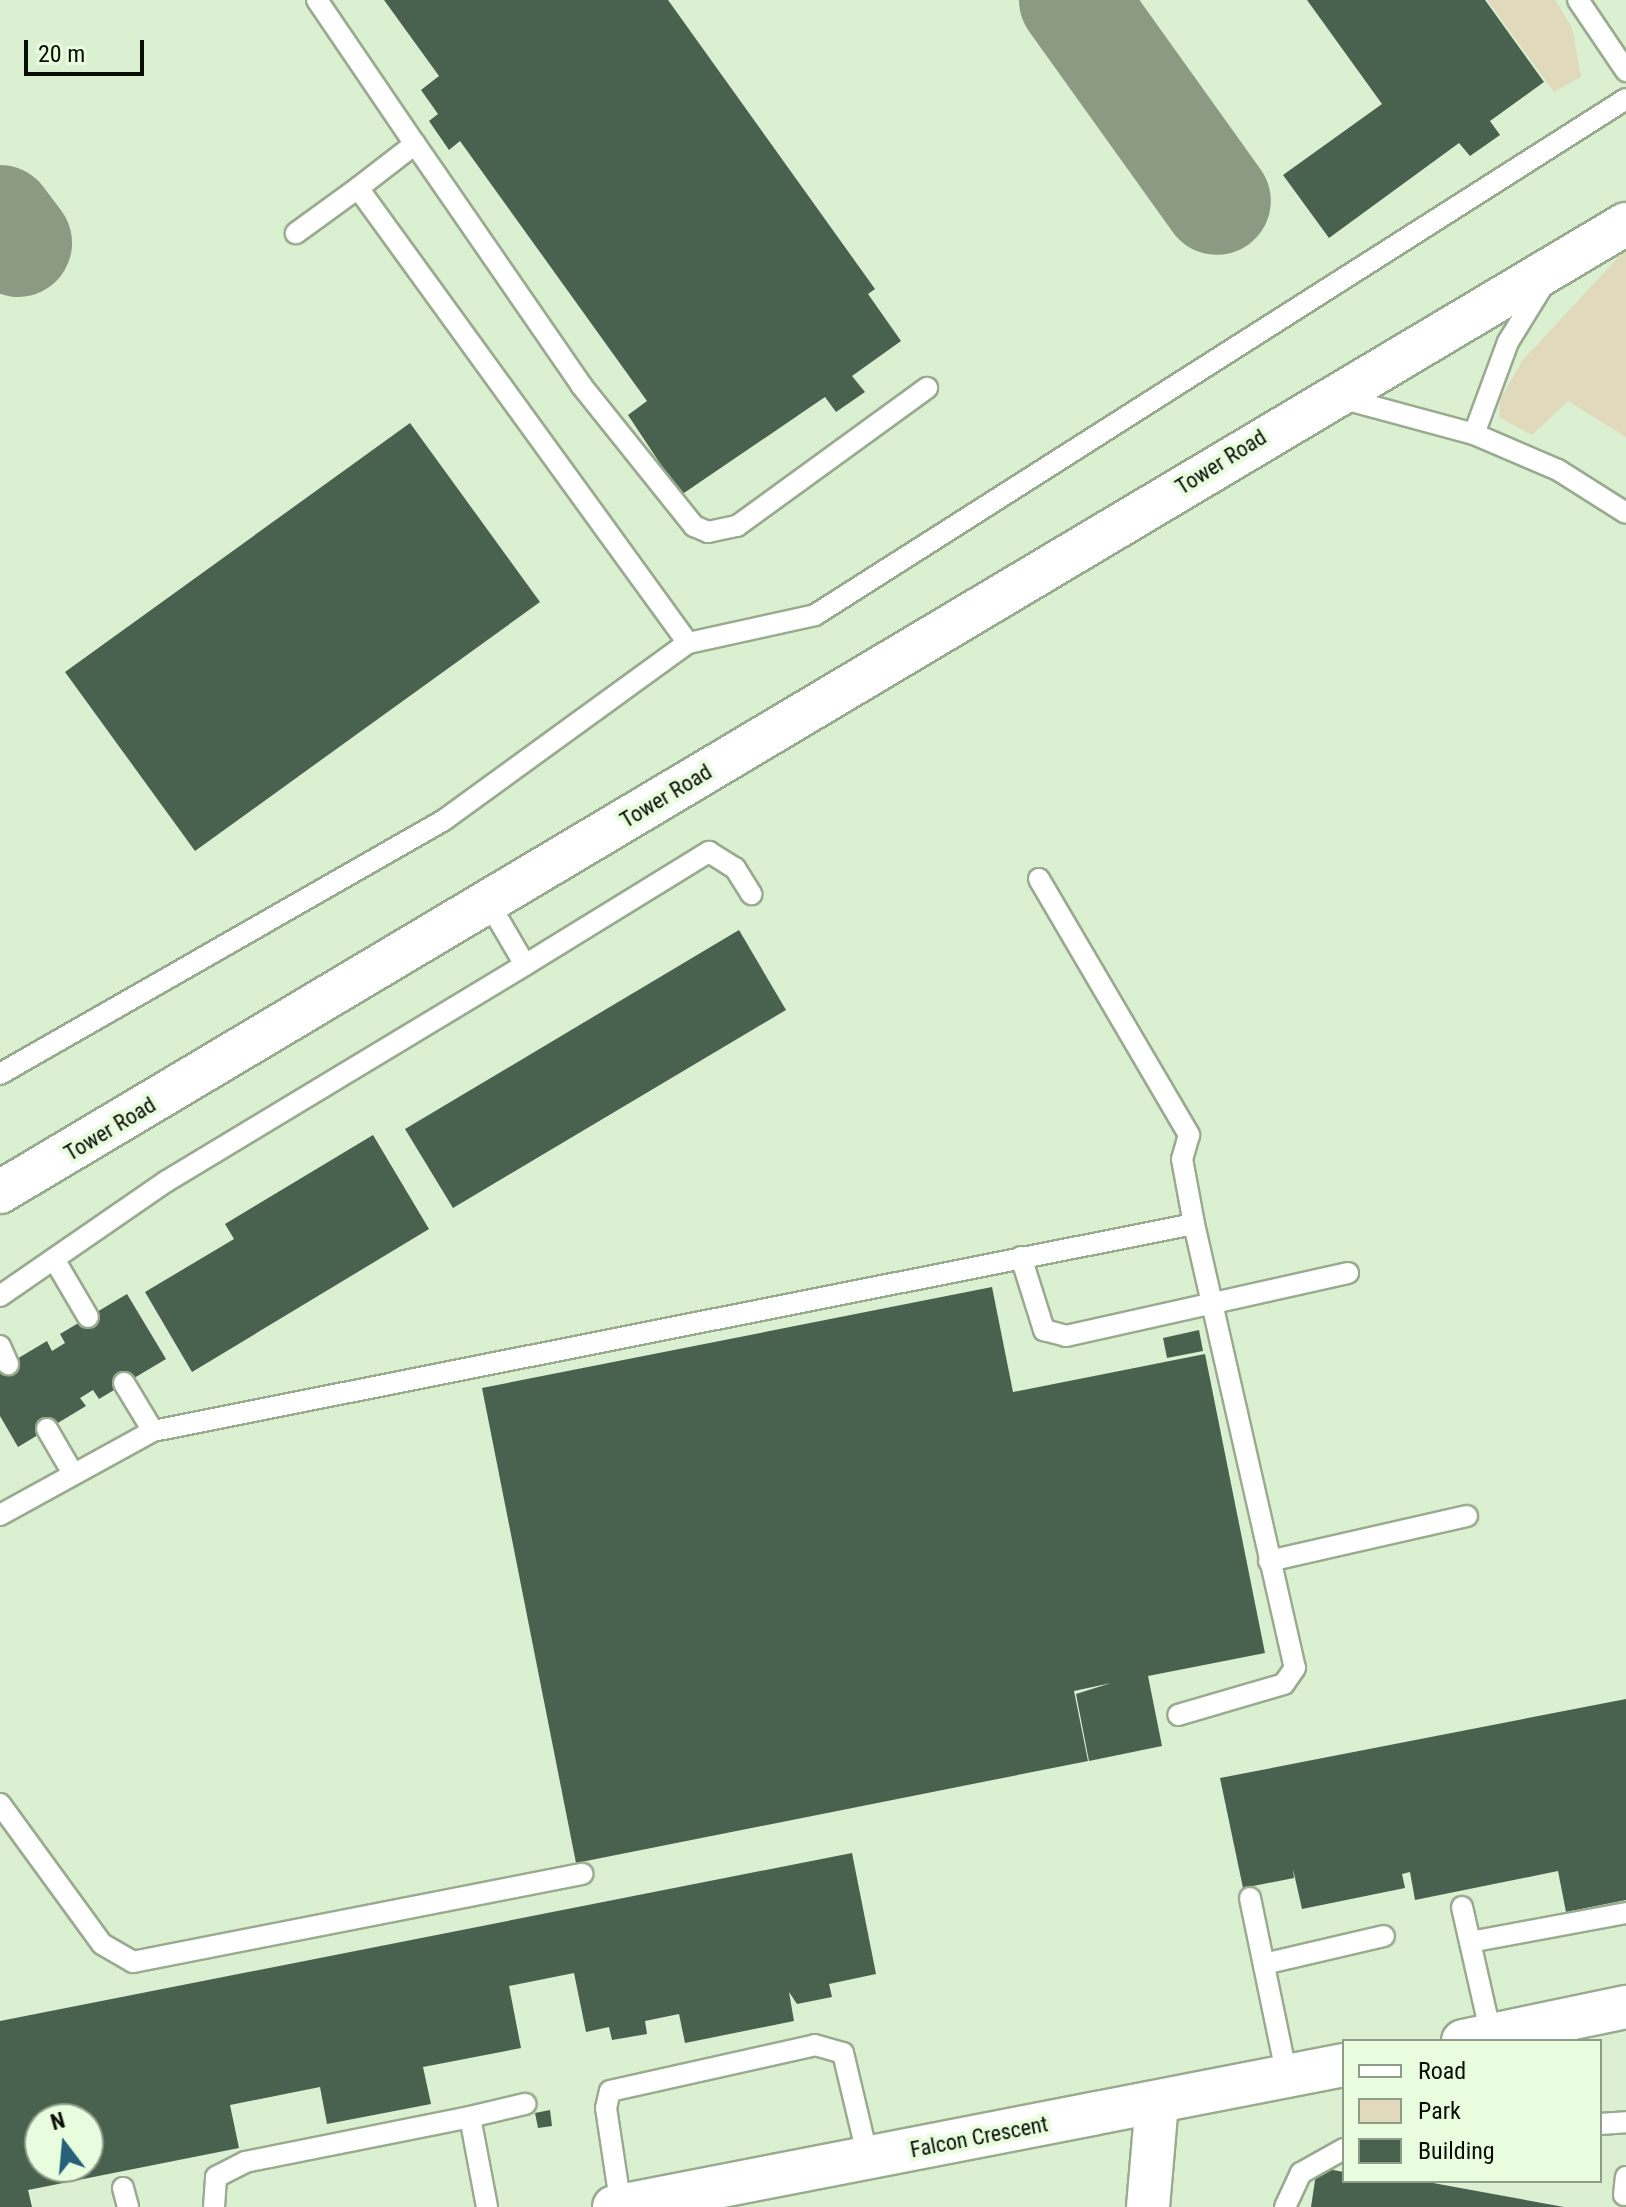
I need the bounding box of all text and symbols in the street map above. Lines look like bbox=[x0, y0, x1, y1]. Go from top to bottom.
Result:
scale bar bbox=[28, 24, 148, 74]
text: 20 m bbox=[38, 40, 85, 68]
street label: Tower Road bbox=[1171, 424, 1271, 500]
street label: Tower Road bbox=[616, 758, 716, 834]
street label: Tower Road bbox=[60, 1091, 160, 1167]
legend bbox=[1342, 2039, 1602, 2183]
text: Road bbox=[1418, 2057, 1466, 2085]
text: Park bbox=[1418, 2097, 1461, 2125]
north arrow bbox=[24, 2103, 104, 2183]
text: N bbox=[48, 2107, 68, 2135]
street label: Falcon Crescent bbox=[908, 2111, 1050, 2163]
text: Building bbox=[1418, 2137, 1495, 2165]

